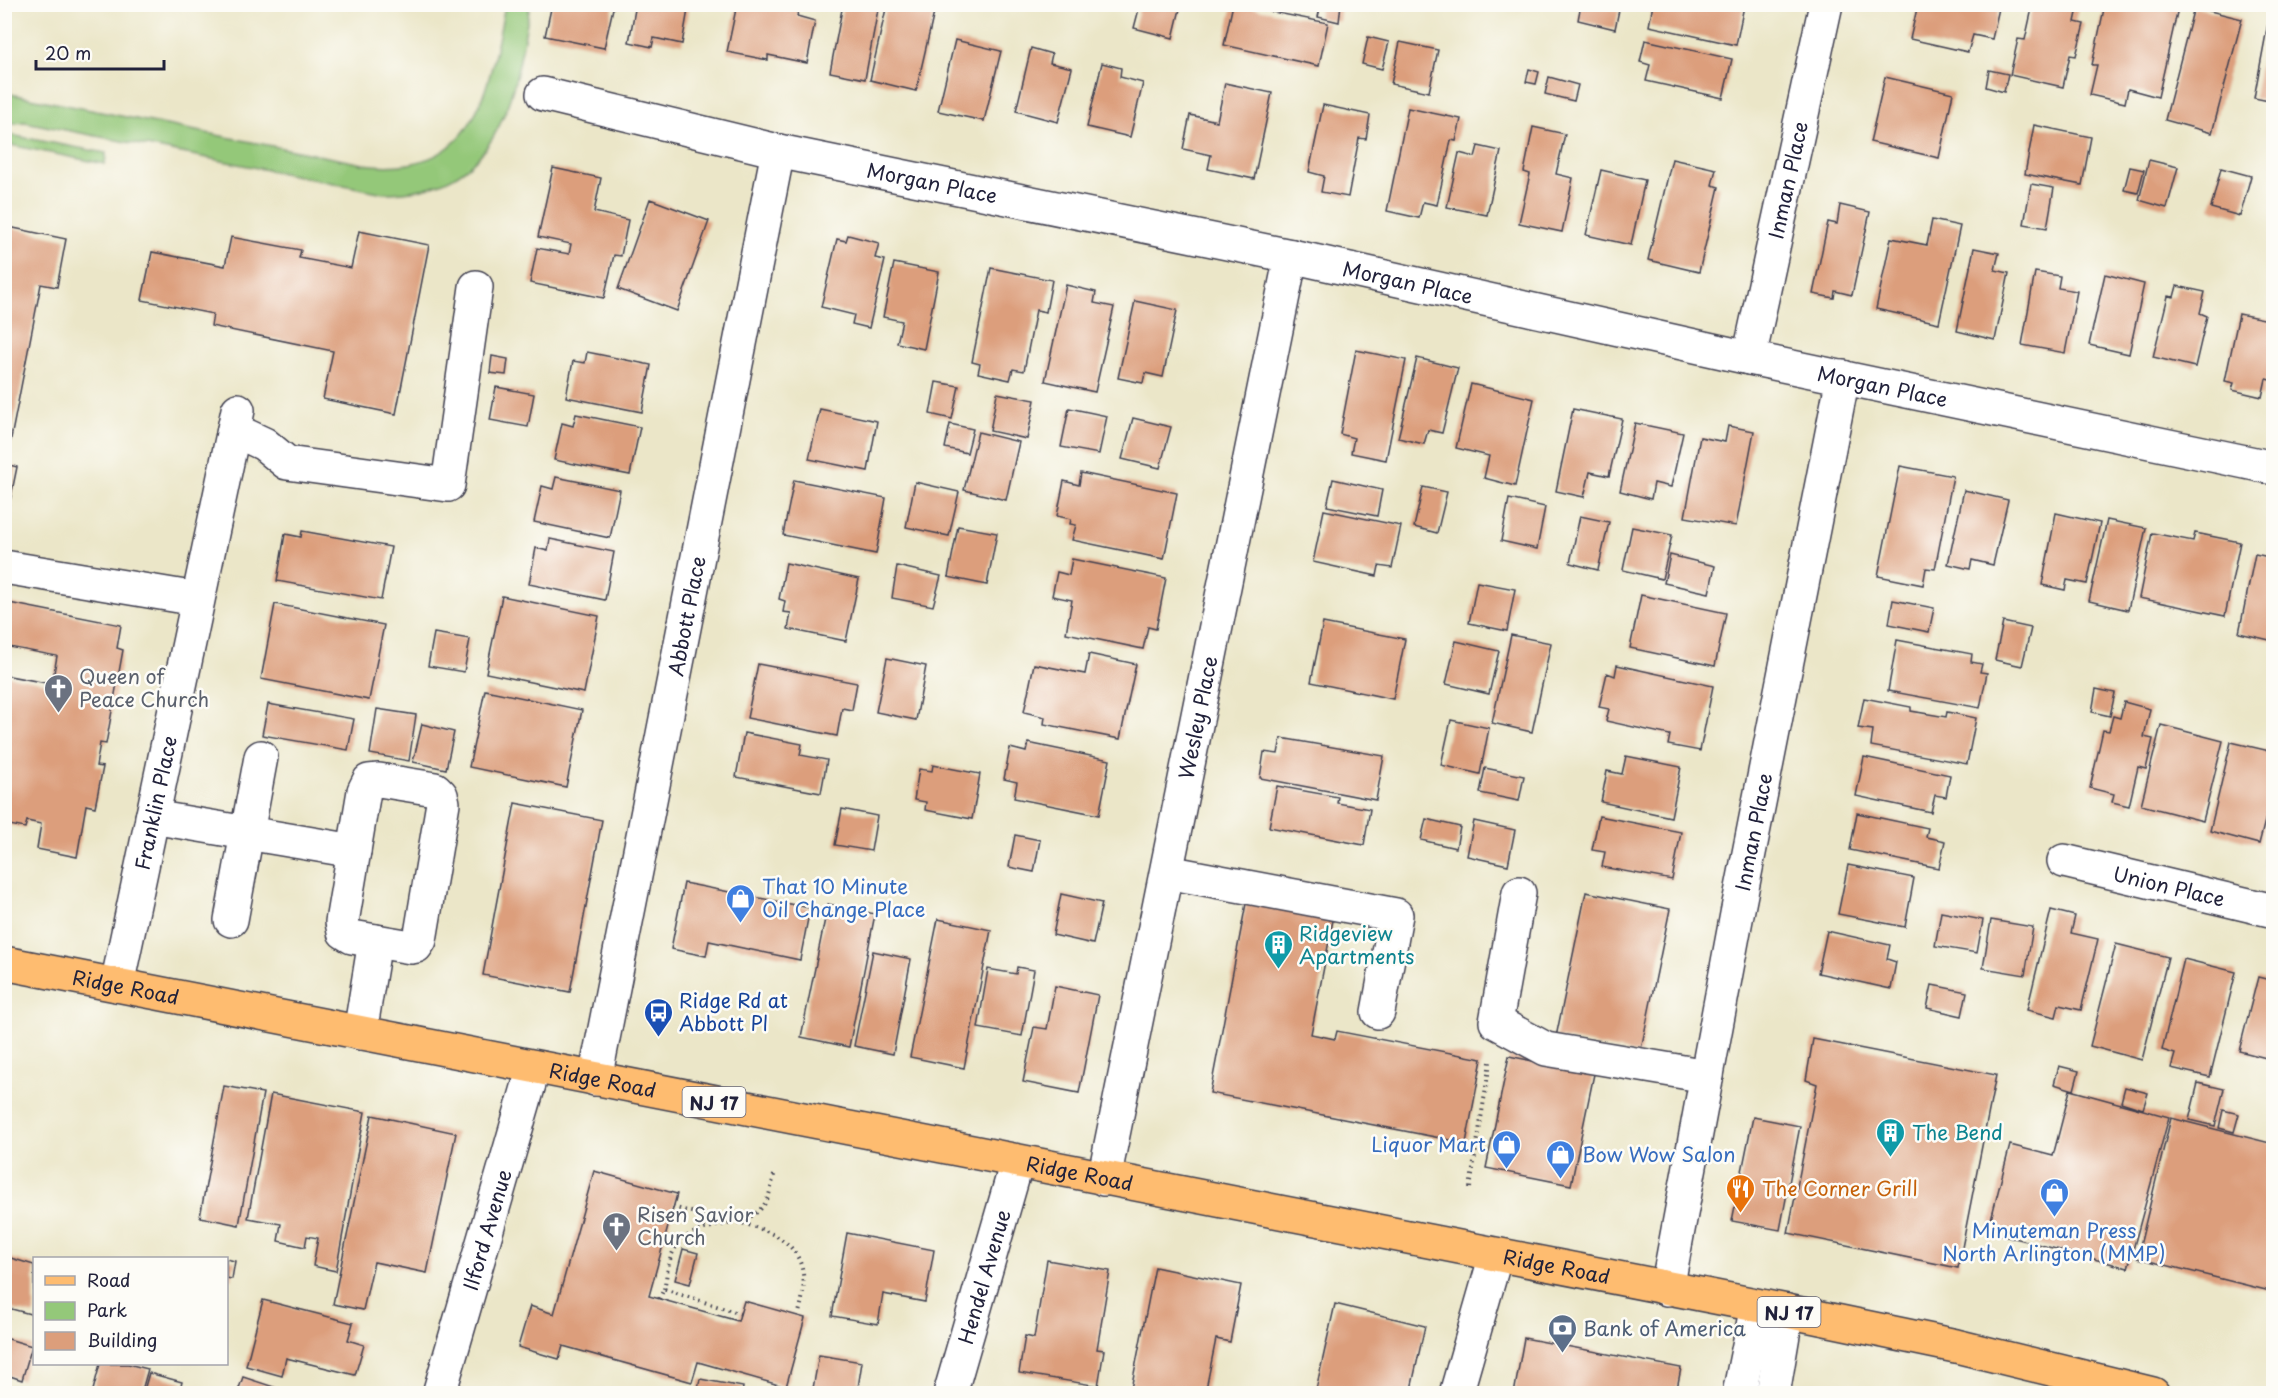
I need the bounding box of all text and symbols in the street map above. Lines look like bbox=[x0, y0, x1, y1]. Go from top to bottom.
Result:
scale bar bbox=[36, 33, 164, 71]
text: 20 m bbox=[45, 39, 91, 66]
street label: Inman Place bbox=[1760, 119, 1815, 242]
street label: Morgan Place bbox=[864, 155, 1000, 211]
street label: Morgan Place bbox=[1340, 253, 1476, 311]
street label: Morgan Place bbox=[1814, 358, 1950, 414]
street label: Abbott Place bbox=[660, 553, 713, 679]
street label: Wesley Place bbox=[1170, 653, 1225, 782]
place label: Queen of Peace Church bbox=[79, 661, 209, 714]
church icon: Queen of Peace Church bbox=[42, 672, 74, 714]
street label: Franklin Place bbox=[127, 733, 184, 873]
street label: Inman Place bbox=[1727, 770, 1779, 894]
street label: Union Place bbox=[2110, 858, 2228, 914]
place label: That 10 Minute Oil Change Place bbox=[762, 871, 925, 924]
shop icon: That 10 Minute Oil Change Place bbox=[725, 882, 757, 924]
place label: Ridgeview Apartments bbox=[1299, 918, 1415, 971]
building icon: Ridgeview Apartments bbox=[1262, 928, 1294, 970]
street label: Ridge Road bbox=[70, 962, 182, 1012]
place label: Ridge Rd at Abbott Pl bbox=[679, 985, 788, 1038]
bus stop icon: Ridge Rd at Abbott Pl bbox=[642, 996, 674, 1038]
street label: Ridge Road bbox=[547, 1055, 659, 1105]
road number: NJ 17 bbox=[682, 1087, 746, 1117]
building icon: The Bend bbox=[1875, 1116, 1907, 1158]
place label: The Bend bbox=[1912, 1117, 2003, 1147]
shop icon: Liquor Mart bbox=[1491, 1128, 1523, 1170]
place label: Liquor Mart bbox=[1371, 1129, 1486, 1159]
shop icon: Bow Wow Salon bbox=[1545, 1138, 1577, 1180]
place label: Bow Wow Salon bbox=[1582, 1139, 1736, 1169]
street label: Ridge Road bbox=[1024, 1148, 1136, 1198]
street label: Ilford Avenue bbox=[455, 1166, 519, 1294]
restaurant icon: The Corner Grill bbox=[1725, 1172, 1757, 1214]
place label: The Corner Grill bbox=[1762, 1173, 1918, 1203]
shop icon: Minuteman Press North Arlington (MMP) bbox=[2038, 1176, 2070, 1218]
place label: Risen Savior Church bbox=[637, 1199, 754, 1252]
street label: Hendel Avenue bbox=[950, 1206, 1018, 1348]
church icon: Risen Savior Church bbox=[600, 1210, 632, 1252]
place label: Minuteman Press North Arlington (MMP) bbox=[1942, 1215, 2166, 1268]
street label: Ridge Road bbox=[1501, 1241, 1613, 1291]
legend bbox=[33, 1257, 228, 1365]
text: Road bbox=[87, 1266, 131, 1293]
text: Park bbox=[87, 1296, 127, 1323]
road number: NJ 17 bbox=[1758, 1297, 1820, 1327]
bank icon: Bank of America bbox=[1546, 1312, 1578, 1354]
place label: Bank of America bbox=[1583, 1313, 1746, 1343]
text: Building bbox=[87, 1326, 157, 1353]

